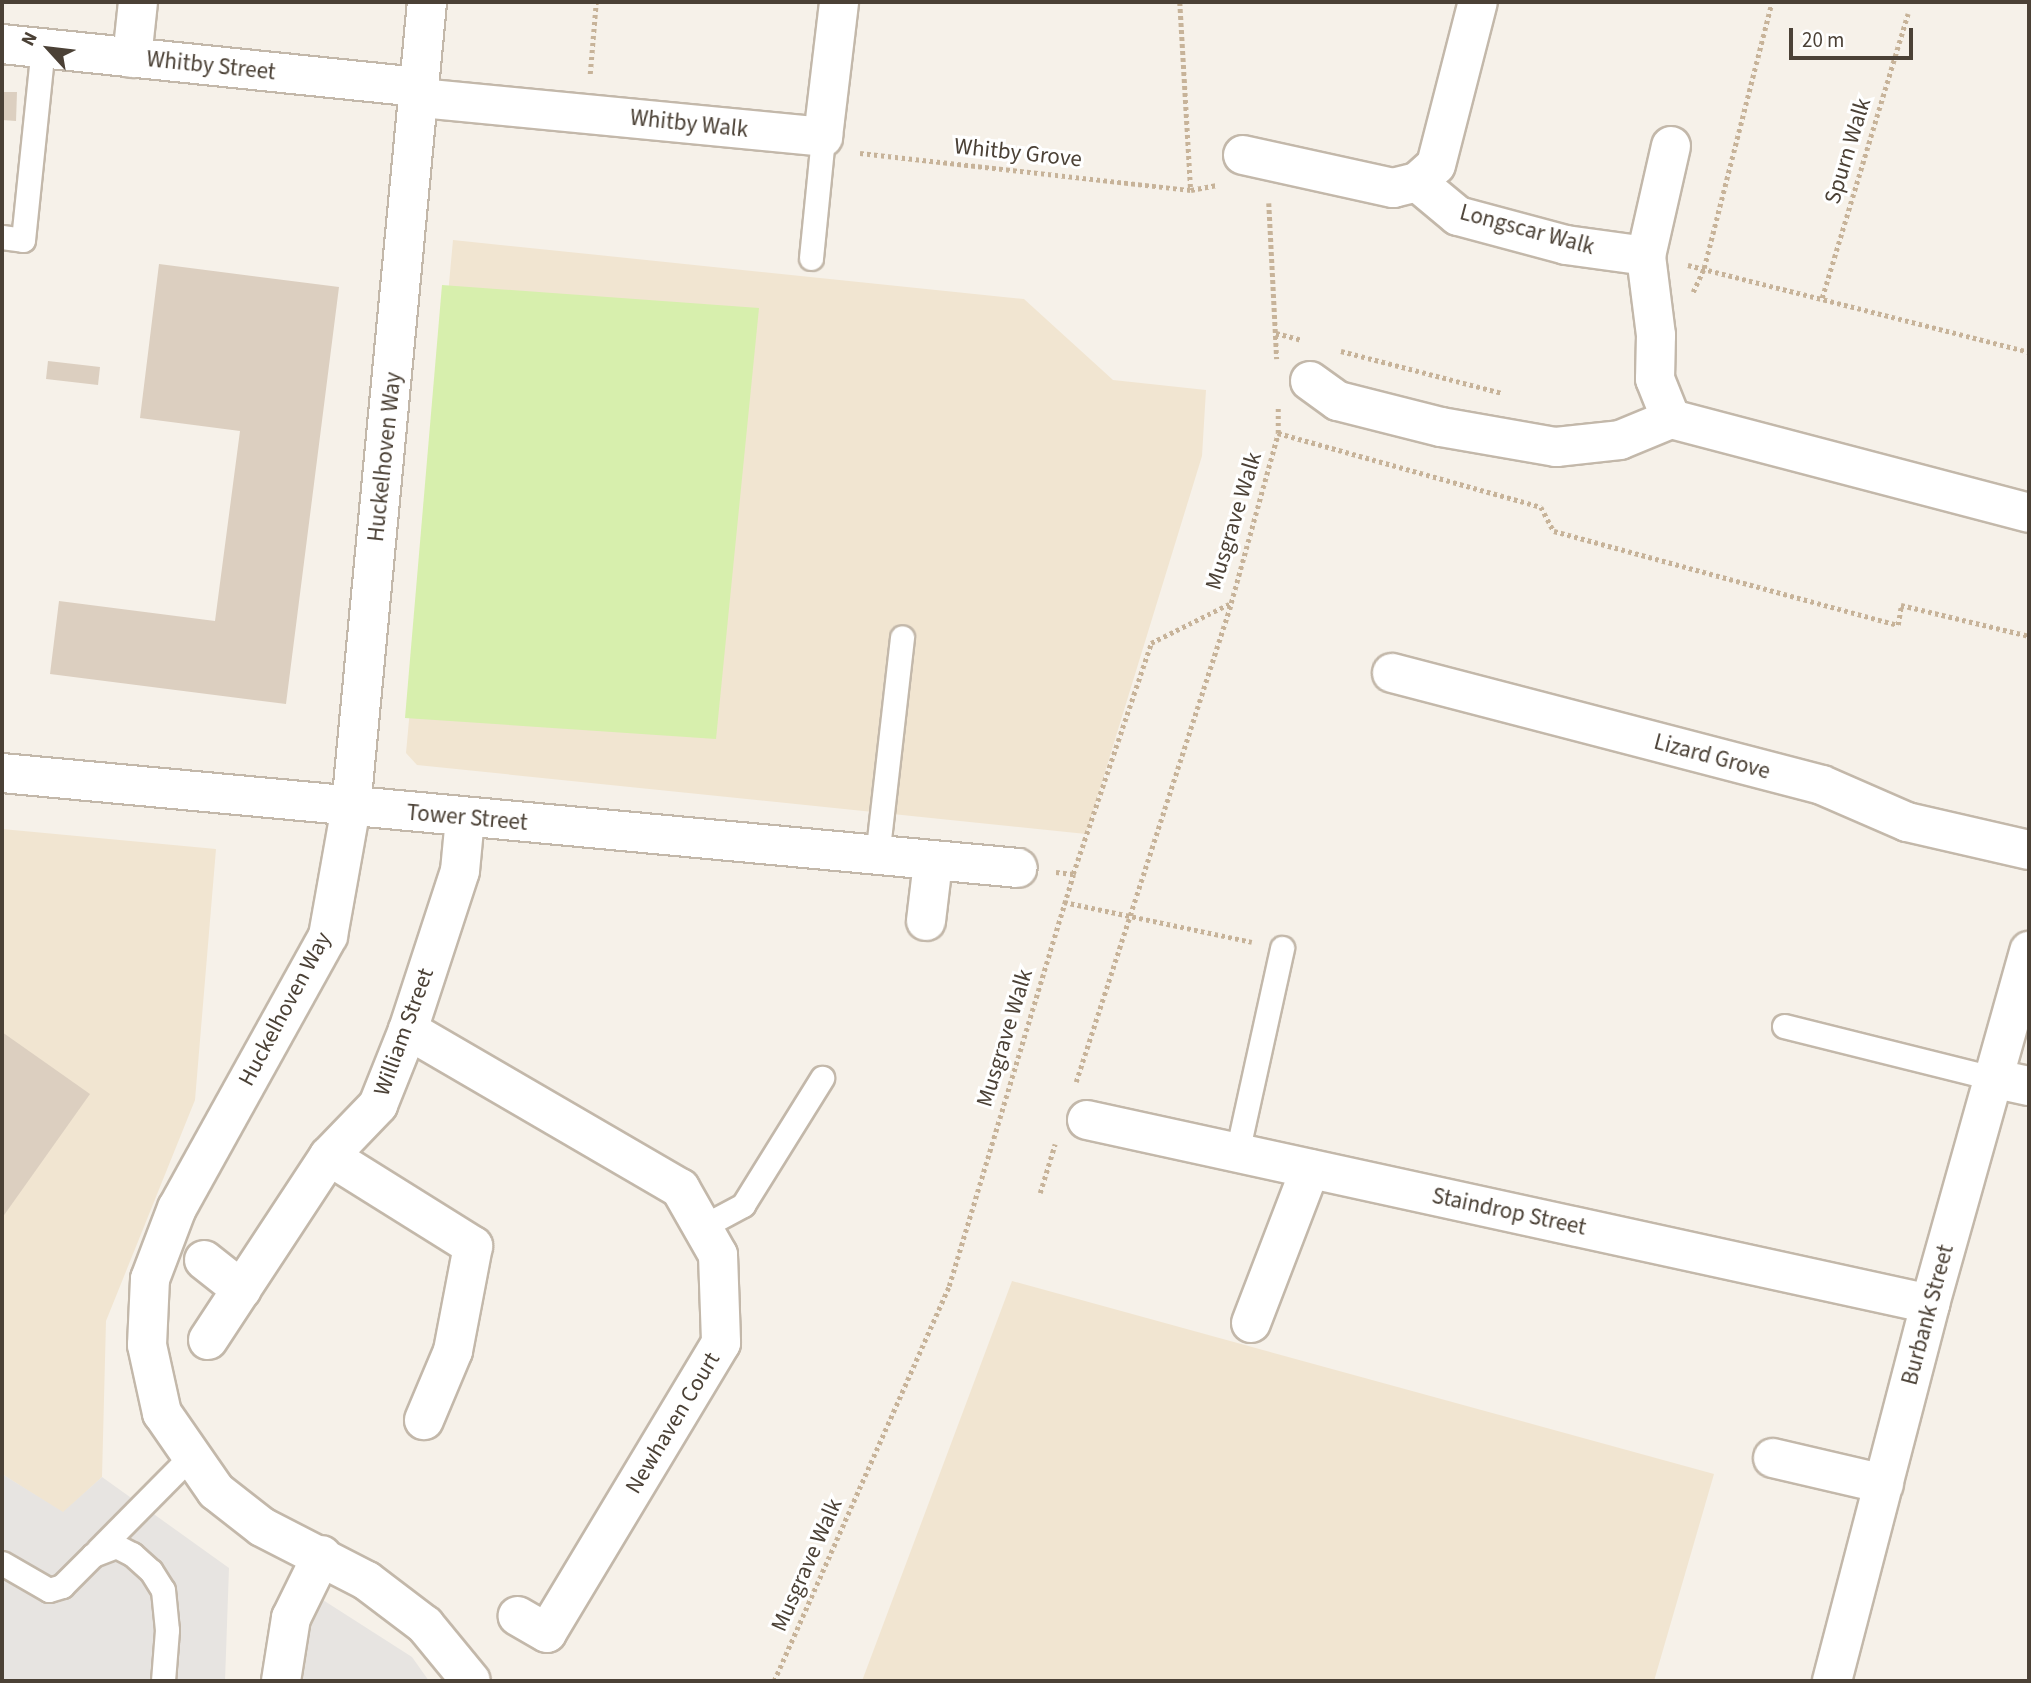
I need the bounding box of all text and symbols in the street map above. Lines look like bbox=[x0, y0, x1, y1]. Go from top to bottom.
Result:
north arrow bbox=[14, 14, 84, 84]
scale bar bbox=[1793, 14, 1917, 58]
text: 20 m bbox=[1802, 25, 1844, 55]
text: N bbox=[15, 27, 45, 51]
street label: Whitby Street bbox=[145, 46, 277, 86]
street label: Spurn Walk bbox=[1819, 95, 1877, 207]
street label: Whitby Walk bbox=[629, 104, 749, 144]
street label: Whitby Grove bbox=[953, 133, 1083, 173]
street label: Longscar Walk bbox=[1457, 199, 1597, 261]
street label: Huckelhoven Way bbox=[362, 371, 408, 543]
street label: Musgrave Walk bbox=[1200, 449, 1268, 593]
street label: Lizard Grove bbox=[1651, 728, 1773, 786]
street label: Tower Street bbox=[405, 799, 529, 837]
street label: Huckelhoven Way bbox=[233, 927, 337, 1091]
street label: William Street bbox=[368, 964, 440, 1100]
street label: Musgrave Walk bbox=[971, 966, 1039, 1110]
street label: Staindrop Street bbox=[1429, 1182, 1589, 1242]
street label: Burbank Street bbox=[1896, 1242, 1960, 1388]
street label: Newhaven Court bbox=[620, 1347, 726, 1499]
street label: Musgrave Walk bbox=[765, 1494, 849, 1636]

